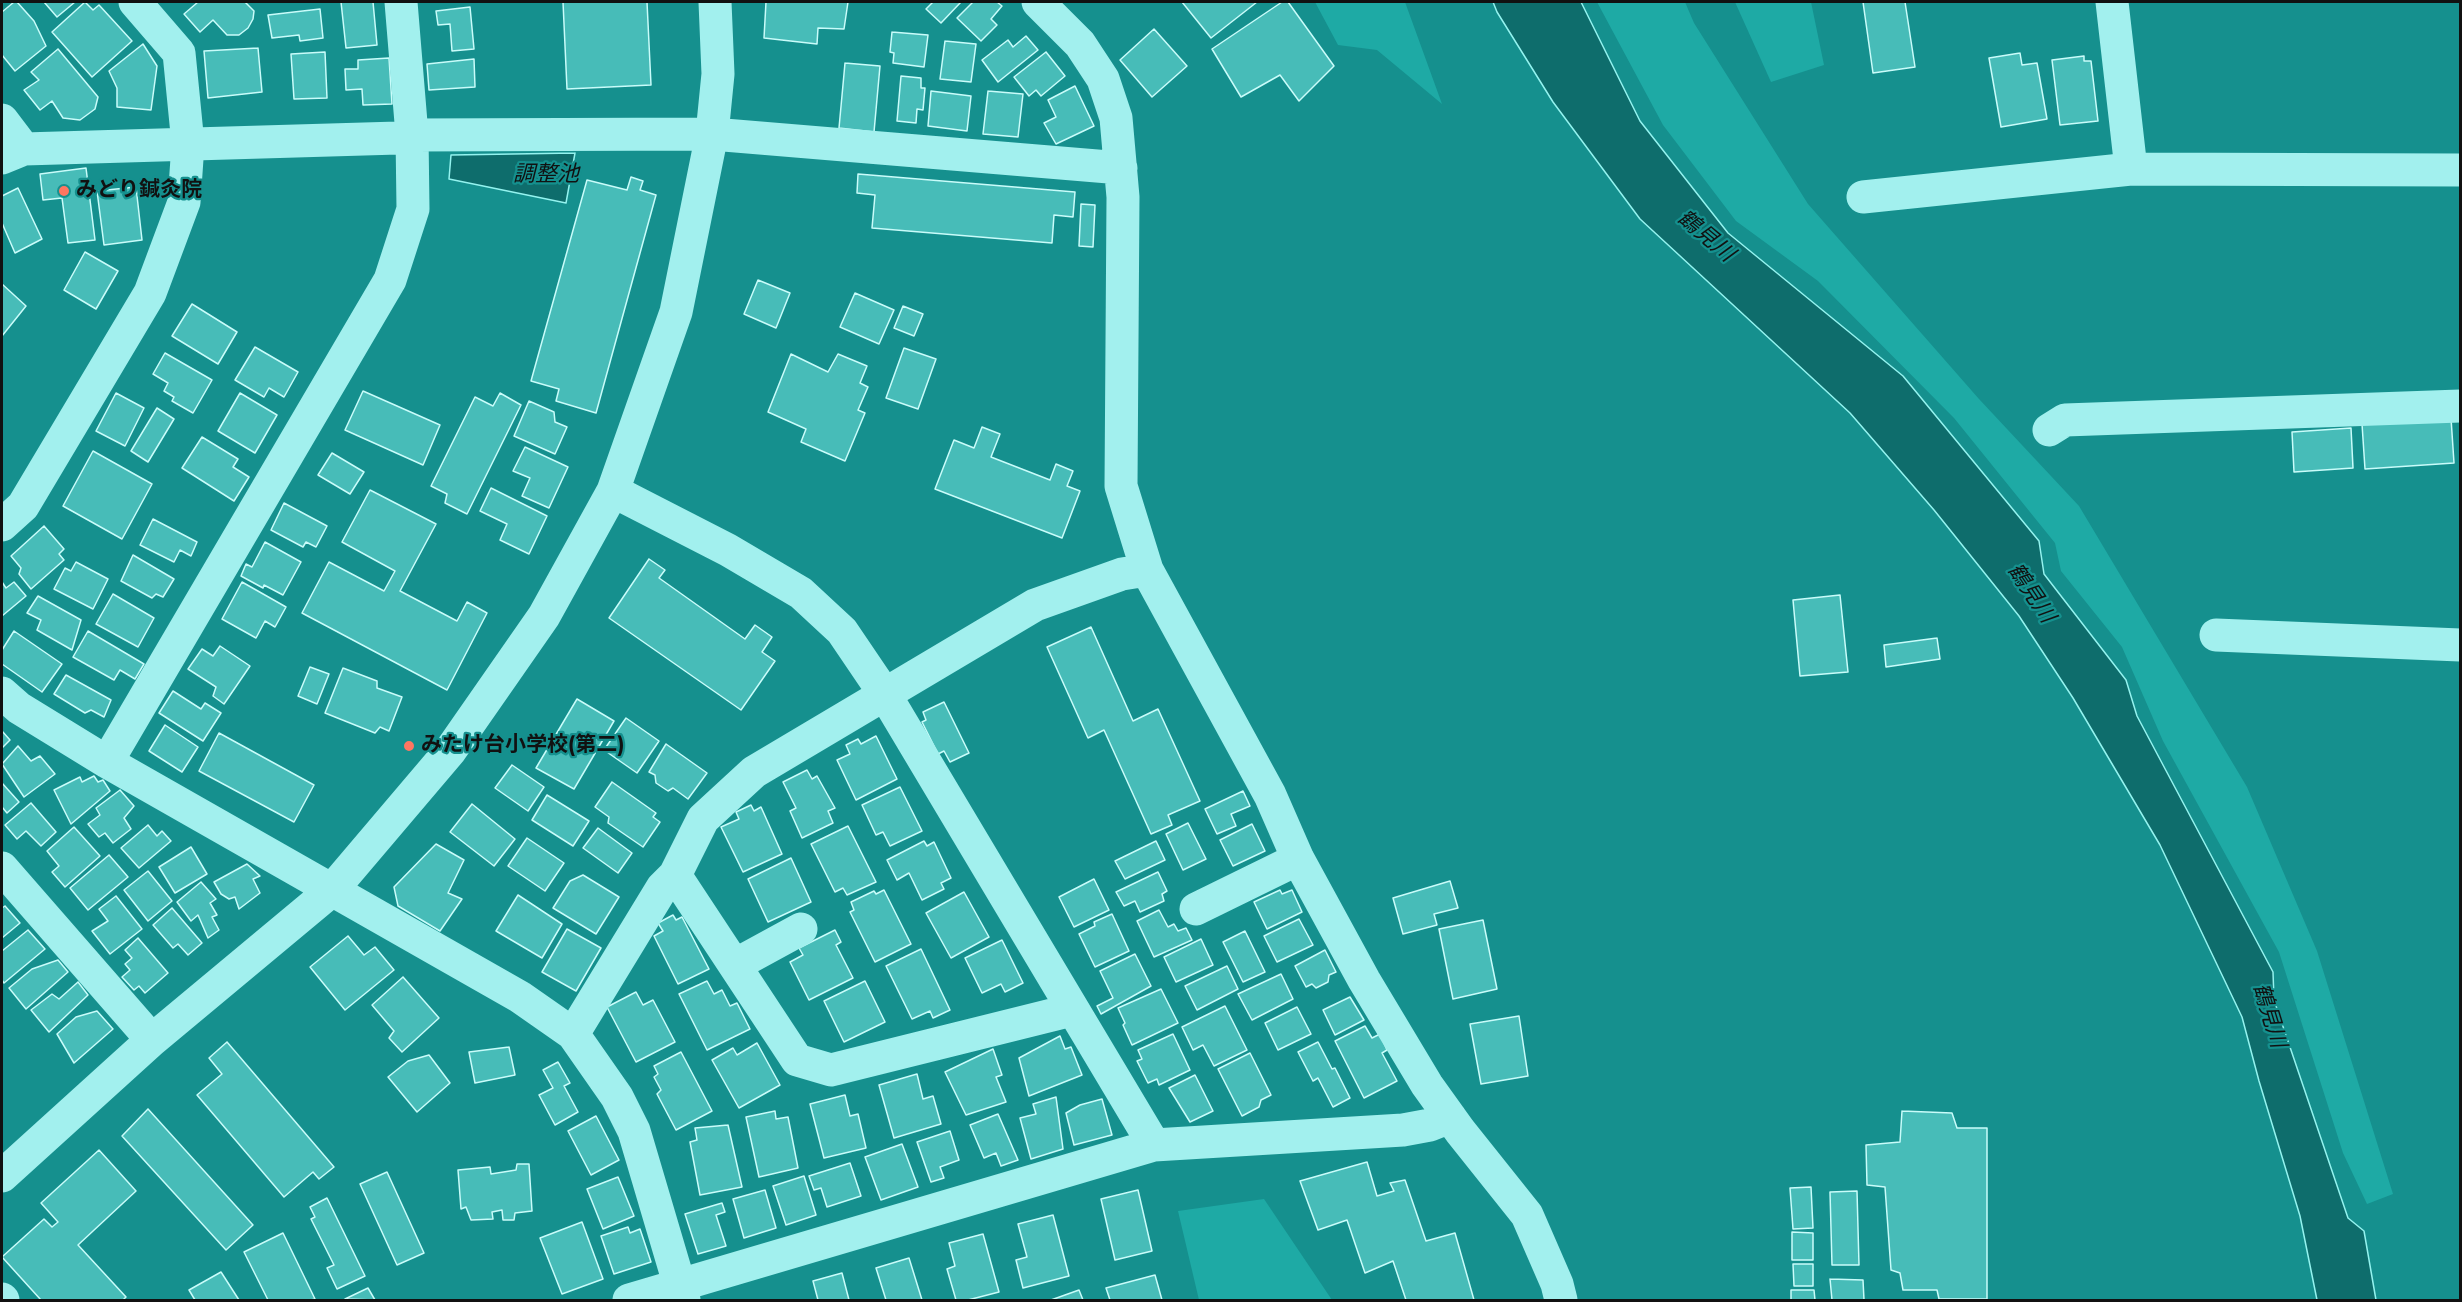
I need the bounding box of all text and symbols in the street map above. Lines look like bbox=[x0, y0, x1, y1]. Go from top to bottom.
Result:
water label: 調整池 bbox=[513, 163, 579, 189]
place label: みどり鍼灸院 bbox=[76, 178, 202, 204]
marker: みどり鍼灸院 bbox=[57, 184, 71, 198]
water label: 鶴見川 bbox=[1671, 206, 1739, 268]
water label: 鶴見川 bbox=[2001, 559, 2059, 629]
place label: みたけ台小学校(第二) bbox=[421, 733, 624, 759]
marker: みたけ台小学校(第二) bbox=[402, 739, 416, 753]
water label: 鶴見川 bbox=[2246, 981, 2290, 1051]

